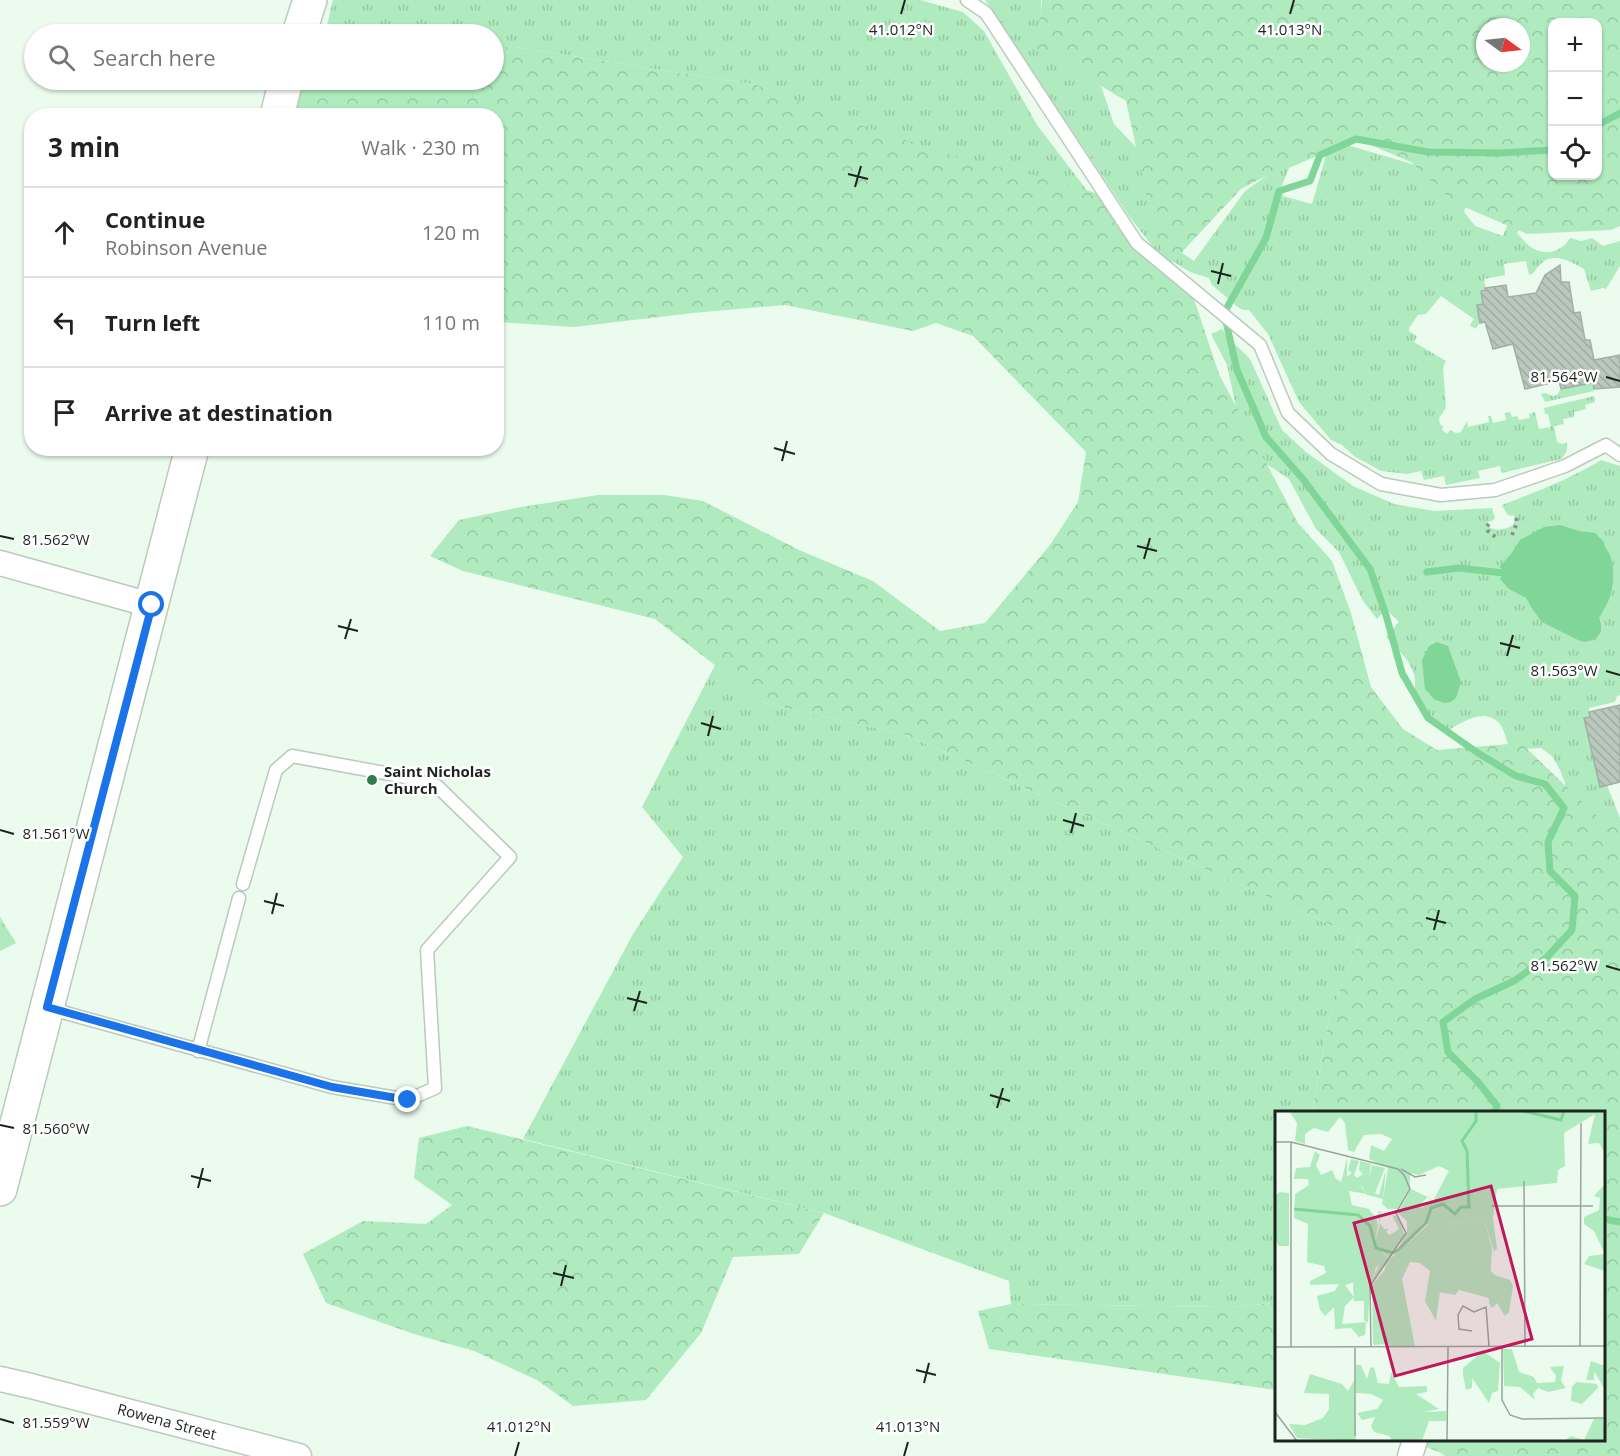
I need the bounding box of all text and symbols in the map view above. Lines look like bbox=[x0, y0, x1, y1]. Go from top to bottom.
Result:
north arrow bbox=[1476, 18, 1530, 72]
map controls bbox=[1548, 18, 1602, 180]
button: + bbox=[1548, 18, 1602, 72]
text: 41.012°N bbox=[869, 19, 933, 39]
text: 41.013°N bbox=[1258, 19, 1322, 39]
search box bbox=[24, 24, 504, 90]
icon: search bbox=[45, 41, 78, 74]
text: Search here bbox=[93, 42, 216, 72]
button: − bbox=[1548, 72, 1602, 126]
button: locate bbox=[1548, 126, 1602, 180]
text: 3 min bbox=[48, 129, 120, 165]
text: Walk · 230 m bbox=[361, 134, 480, 161]
text: Continue bbox=[105, 204, 205, 234]
icon: ahead bbox=[48, 216, 81, 249]
text: 120 m bbox=[422, 219, 480, 246]
text: Robinson Avenue bbox=[105, 234, 268, 261]
icon: left bbox=[48, 306, 81, 339]
text: Turn left bbox=[105, 307, 200, 337]
text: 110 m bbox=[422, 309, 480, 336]
text: 81.564°W bbox=[1530, 366, 1598, 386]
icon: arrive bbox=[48, 396, 81, 429]
text: Arrive at destination bbox=[105, 397, 333, 427]
text: 81.562°W bbox=[22, 529, 90, 549]
route start bbox=[138, 591, 164, 617]
text: 81.563°W bbox=[1530, 660, 1598, 680]
place label: Saint Nicholas Church bbox=[384, 761, 491, 798]
marker: Saint Nicholas Church bbox=[365, 773, 379, 787]
text: 81.561°W bbox=[22, 823, 90, 843]
text: 81.562°W bbox=[1530, 955, 1598, 975]
route end bbox=[394, 1086, 420, 1112]
inset map bbox=[1275, 1111, 1605, 1441]
text: 81.560°W bbox=[22, 1118, 90, 1138]
street label: Rowena Street bbox=[115, 1398, 219, 1444]
text: 81.559°W bbox=[22, 1412, 90, 1432]
text: 41.012°N bbox=[487, 1416, 551, 1436]
text: 41.013°N bbox=[876, 1416, 940, 1436]

